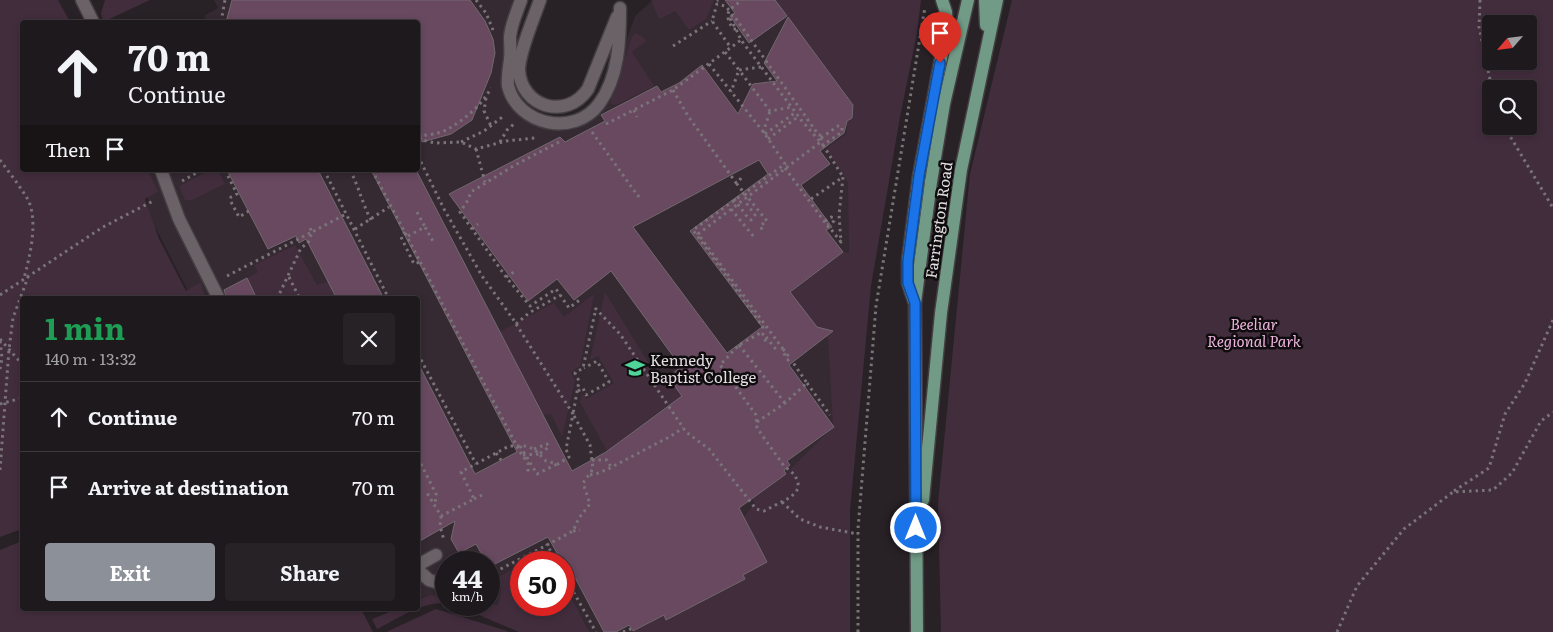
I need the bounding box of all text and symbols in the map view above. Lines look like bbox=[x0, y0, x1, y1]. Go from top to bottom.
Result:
pin bbox=[919, 12, 961, 63]
north arrow bbox=[1482, 15, 1538, 70]
map controls bbox=[1482, 15, 1537, 135]
icon: arrive bbox=[926, 19, 954, 47]
text: 70 m bbox=[128, 30, 210, 82]
icon: ahead bbox=[45, 40, 110, 105]
text: Continue bbox=[128, 77, 226, 110]
button: search bbox=[1482, 80, 1537, 135]
text: Then bbox=[45, 135, 91, 163]
icon: arrive bbox=[101, 135, 129, 163]
street label: Farrington Road bbox=[918, 160, 958, 280]
text: 1 min bbox=[45, 305, 125, 349]
park label: Beeliar Regional Park bbox=[1207, 312, 1302, 352]
button: close bbox=[343, 313, 395, 365]
text: 140 m · 13:32 bbox=[45, 346, 136, 370]
place label: Kennedy Baptist College bbox=[650, 348, 756, 388]
school or university icon: Kennedy Baptist College bbox=[624, 357, 646, 379]
icon: ahead bbox=[45, 403, 73, 431]
text: Continue bbox=[88, 403, 177, 431]
text: 70 m bbox=[352, 403, 395, 431]
icon: arrive bbox=[45, 473, 73, 501]
text: Arrive at destination bbox=[88, 473, 289, 501]
text: 70 m bbox=[352, 473, 395, 501]
position arrow bbox=[889, 501, 941, 553]
button: Exit bbox=[45, 543, 215, 601]
button: Share bbox=[225, 543, 395, 601]
speed limit sign: 50 bbox=[510, 551, 575, 616]
text: 44 bbox=[452, 559, 483, 596]
text: km/h bbox=[452, 587, 483, 605]

